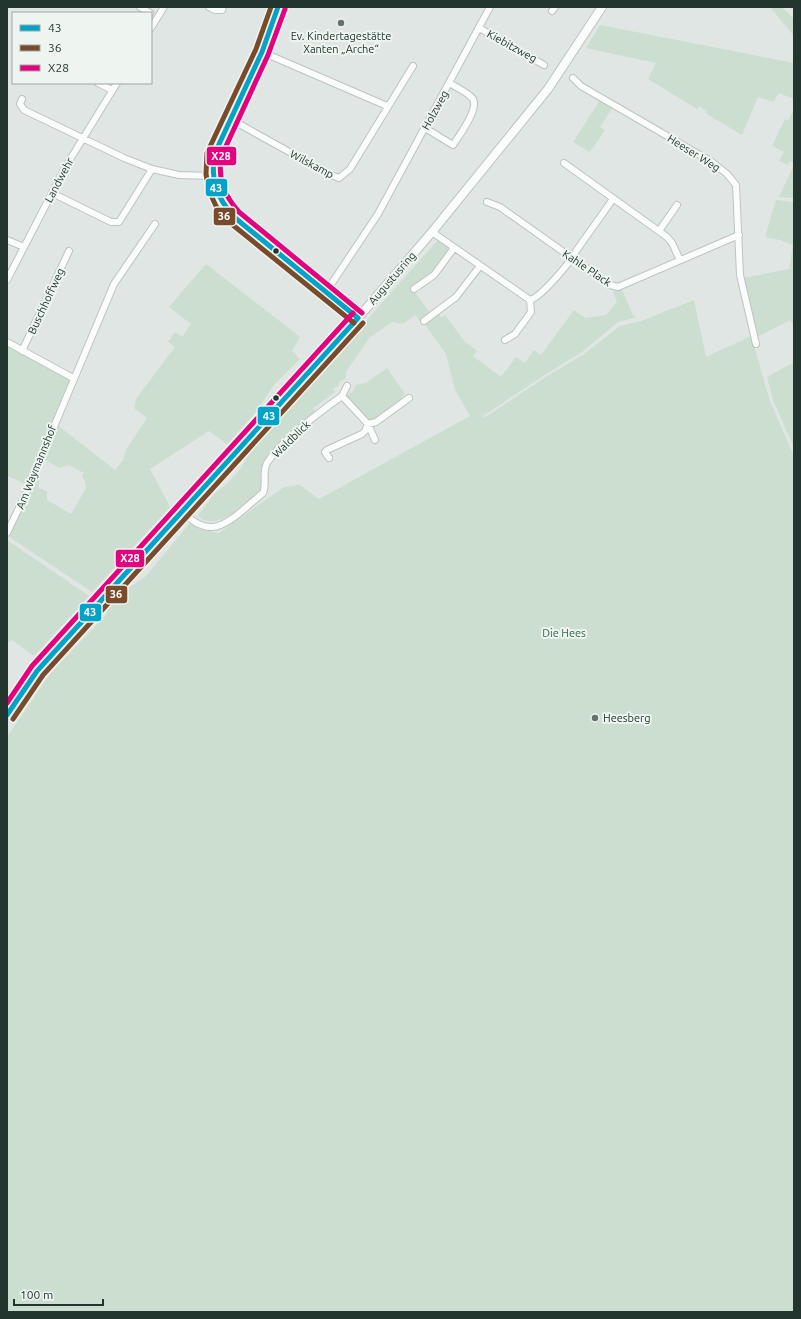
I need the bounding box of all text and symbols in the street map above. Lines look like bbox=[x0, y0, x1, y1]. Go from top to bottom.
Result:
legend bbox=[12, 12, 152, 84]
marker: Ev. Kindertagestätte Xanten „Arche“ bbox=[336, 18, 346, 28]
text: 43 bbox=[48, 21, 62, 34]
street label: Kiebitzweg bbox=[485, 27, 539, 65]
place label: Ev. Kindertagestätte Xanten „Arche“ bbox=[291, 30, 391, 55]
text: 36 bbox=[48, 41, 62, 54]
text: X28 bbox=[48, 61, 69, 74]
street label: Holzweg bbox=[419, 88, 451, 132]
street label: Heeser Weg bbox=[665, 132, 723, 174]
line badge: X28 bbox=[206, 146, 237, 166]
street label: Wilskamp bbox=[288, 147, 336, 181]
text: X28 bbox=[211, 150, 231, 162]
street label: Landwehr bbox=[42, 155, 76, 204]
line badge: 43 bbox=[205, 178, 228, 197]
text: 43 bbox=[210, 182, 222, 194]
line badge: 36 bbox=[213, 207, 236, 226]
text: 36 bbox=[218, 210, 230, 222]
unlabelled marker bbox=[271, 246, 281, 256]
street label: Kahle Plack bbox=[560, 247, 614, 289]
street label: Augustusring bbox=[366, 249, 418, 307]
street label: Buschhoffweg bbox=[25, 266, 67, 336]
unlabelled marker bbox=[271, 393, 281, 403]
line badge: 43 bbox=[257, 406, 280, 426]
text: 43 bbox=[263, 410, 275, 422]
street label: Waldblick bbox=[270, 418, 313, 460]
street label: Am Waymannshof bbox=[14, 423, 59, 511]
line badge: X28 bbox=[115, 549, 145, 568]
text: X28 bbox=[120, 552, 140, 564]
line badge: 36 bbox=[105, 585, 128, 604]
text: 36 bbox=[110, 588, 122, 600]
line badge: 43 bbox=[79, 603, 102, 622]
text: 43 bbox=[84, 606, 96, 618]
park label: Die Hees bbox=[542, 627, 586, 639]
place label: Heesberg bbox=[603, 712, 651, 724]
marker: Heesberg bbox=[590, 713, 600, 723]
scale bar bbox=[14, 1281, 103, 1307]
text: 100 m bbox=[20, 1288, 53, 1301]

